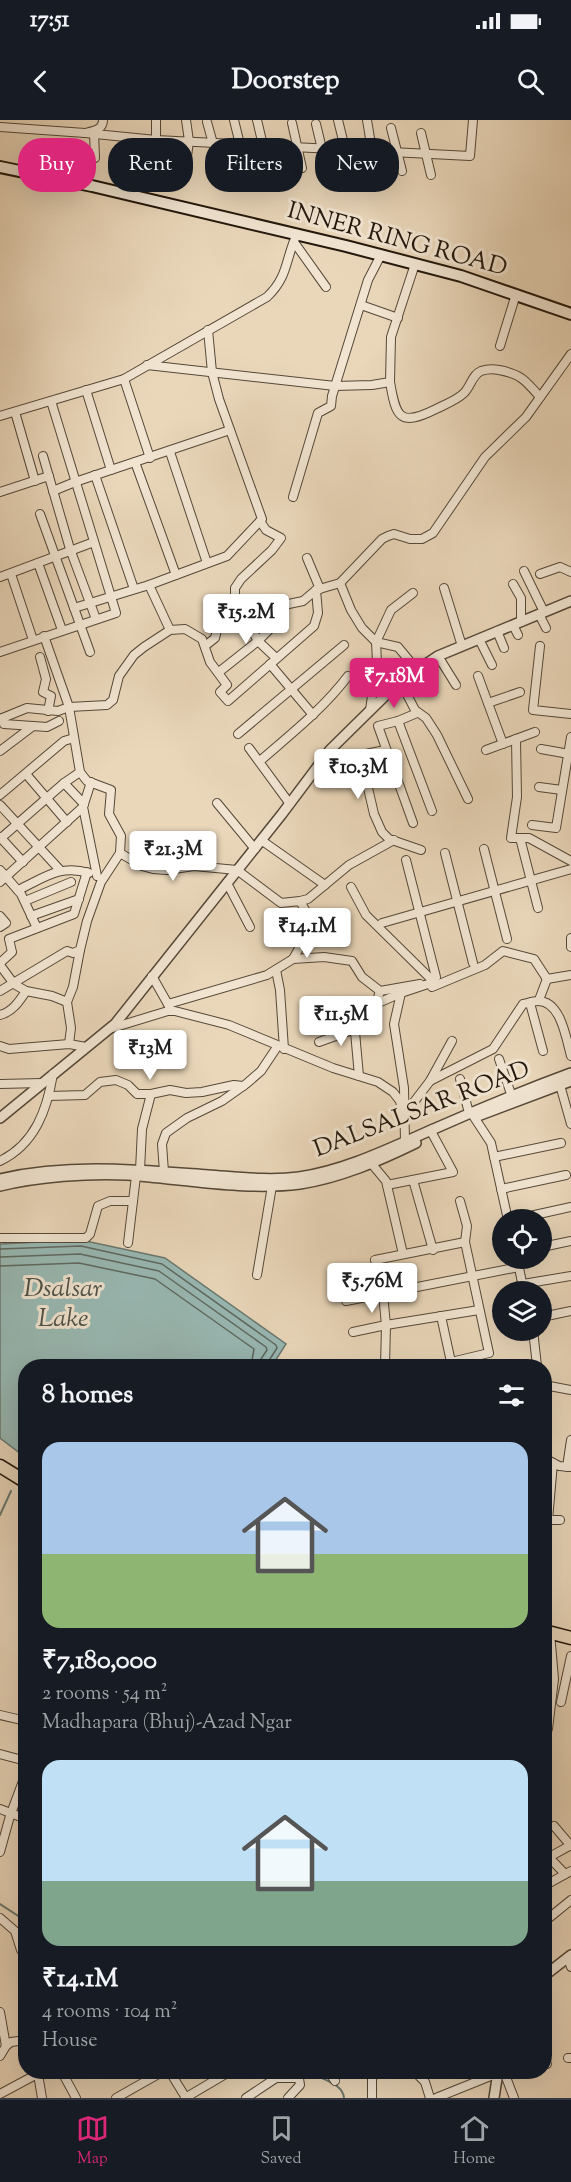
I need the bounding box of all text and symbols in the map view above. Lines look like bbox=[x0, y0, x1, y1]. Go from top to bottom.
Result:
text: 17:51 bbox=[30, 5, 69, 37]
text: Doorstep bbox=[231, 62, 340, 101]
icon: back bbox=[24, 65, 57, 98]
icon: search bbox=[514, 65, 547, 98]
chip: Buy bbox=[18, 138, 96, 192]
chip: Rent bbox=[108, 138, 193, 192]
chip: Filters bbox=[205, 138, 303, 192]
chip: New bbox=[315, 138, 399, 192]
street label: INNER RING ROAD bbox=[283, 194, 511, 286]
pin: ₹15.2M bbox=[197, 594, 295, 645]
text: ₹15.2M bbox=[217, 599, 275, 628]
pin: ₹7.18M bbox=[345, 658, 443, 709]
text: ₹7.18M bbox=[364, 663, 424, 692]
pin: ₹10.3M bbox=[309, 749, 407, 800]
text: ₹10.3M bbox=[328, 754, 388, 783]
pin: ₹21.3M bbox=[124, 831, 222, 882]
text: ₹21.3M bbox=[143, 836, 203, 865]
pin: ₹14.1M bbox=[258, 908, 356, 959]
text: ₹14.1M bbox=[278, 913, 336, 942]
pin: ₹11.5M bbox=[292, 996, 390, 1047]
text: ₹11.5M bbox=[313, 1001, 369, 1030]
pin: ₹13M bbox=[114, 1030, 186, 1081]
text: ₹13M bbox=[128, 1035, 172, 1064]
street label: DALSALSAR ROAD bbox=[309, 1053, 535, 1167]
map controls bbox=[492, 1209, 552, 1341]
button: locate bbox=[492, 1209, 552, 1269]
pin: ₹5.76M bbox=[323, 1263, 421, 1314]
text: ₹5.76M bbox=[341, 1268, 403, 1297]
water label: Dsalsar Lake bbox=[24, 1271, 102, 1338]
button: layers bbox=[492, 1281, 552, 1341]
text: 8 homes bbox=[42, 1377, 133, 1414]
icon: filters bbox=[495, 1379, 528, 1412]
icon: home bbox=[231, 1481, 339, 1589]
text: ₹7,180,000 bbox=[42, 1643, 157, 1680]
text: 2 rooms · 54 m² bbox=[42, 1680, 167, 1709]
text: Madhapara (Bhuj)-Azad Ngar bbox=[42, 1709, 292, 1738]
icon: home bbox=[231, 1799, 339, 1907]
text: ₹14.1M bbox=[42, 1961, 118, 1998]
text: 4 rooms · 104 m² bbox=[42, 1998, 178, 2027]
text: House bbox=[42, 2027, 97, 2056]
tab: Map bbox=[76, 2112, 109, 2171]
tab: Saved bbox=[260, 2112, 302, 2171]
tab: Home bbox=[453, 2112, 495, 2171]

